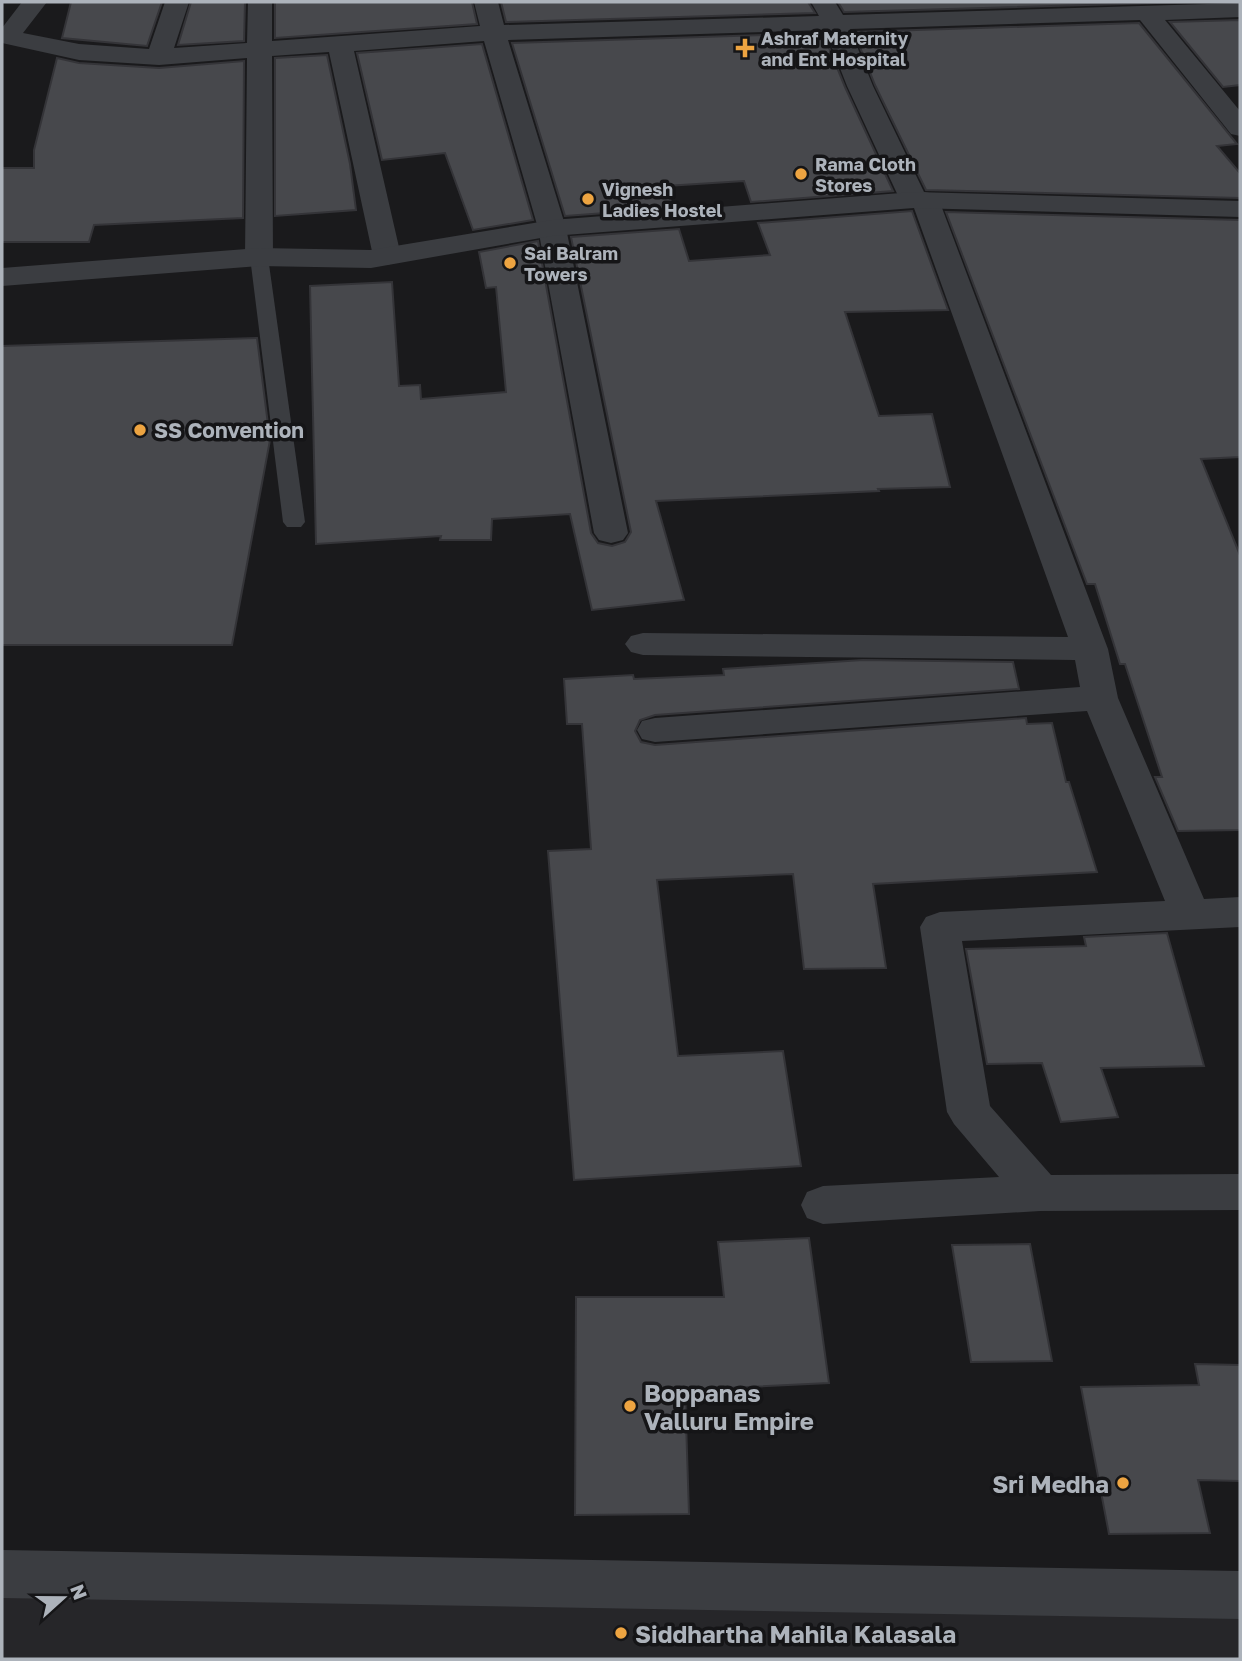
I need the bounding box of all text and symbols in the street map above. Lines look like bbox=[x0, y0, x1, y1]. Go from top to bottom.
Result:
place label: Ashraf Maternity and Ent Hospital bbox=[761, 27, 908, 70]
marker: Ashraf Maternity and Ent Hospital bbox=[735, 38, 755, 58]
place label: Rama Cloth Stores bbox=[815, 153, 916, 196]
marker: Rama Cloth Stores bbox=[793, 166, 809, 182]
place label: Vignesh Ladies Hostel bbox=[602, 178, 722, 221]
marker: Vignesh Ladies Hostel bbox=[580, 191, 596, 207]
place label: Sai Balram Towers bbox=[524, 242, 618, 285]
marker: Sai Balram Towers bbox=[502, 255, 518, 271]
place label: SS Convention bbox=[154, 417, 304, 443]
marker: SS Convention bbox=[132, 422, 148, 438]
place label: Boppanas Valluru Empire bbox=[644, 1378, 814, 1435]
marker: Boppanas Valluru Empire bbox=[622, 1398, 638, 1414]
place label: Sri Medha bbox=[992, 1469, 1109, 1498]
marker: Sri Medha bbox=[1115, 1475, 1131, 1491]
north arrow bbox=[28, 1563, 98, 1633]
text: N bbox=[66, 1581, 93, 1603]
place label: Siddhartha Mahila Kalasala bbox=[635, 1619, 956, 1648]
marker: Siddhartha Mahila Kalasala bbox=[613, 1625, 629, 1641]

